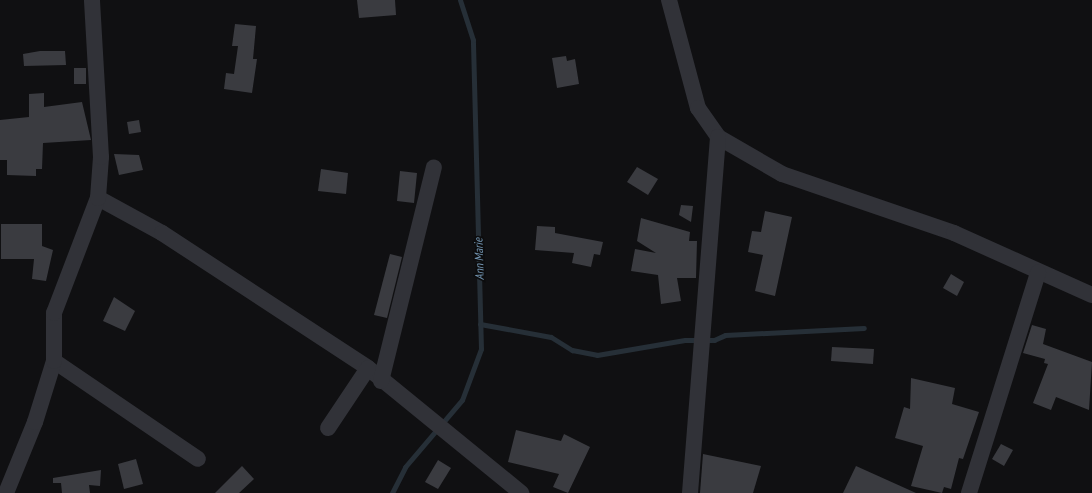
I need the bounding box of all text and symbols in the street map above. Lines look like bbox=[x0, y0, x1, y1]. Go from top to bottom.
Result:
water label: Ann Marie bbox=[471, 238, 487, 280]

